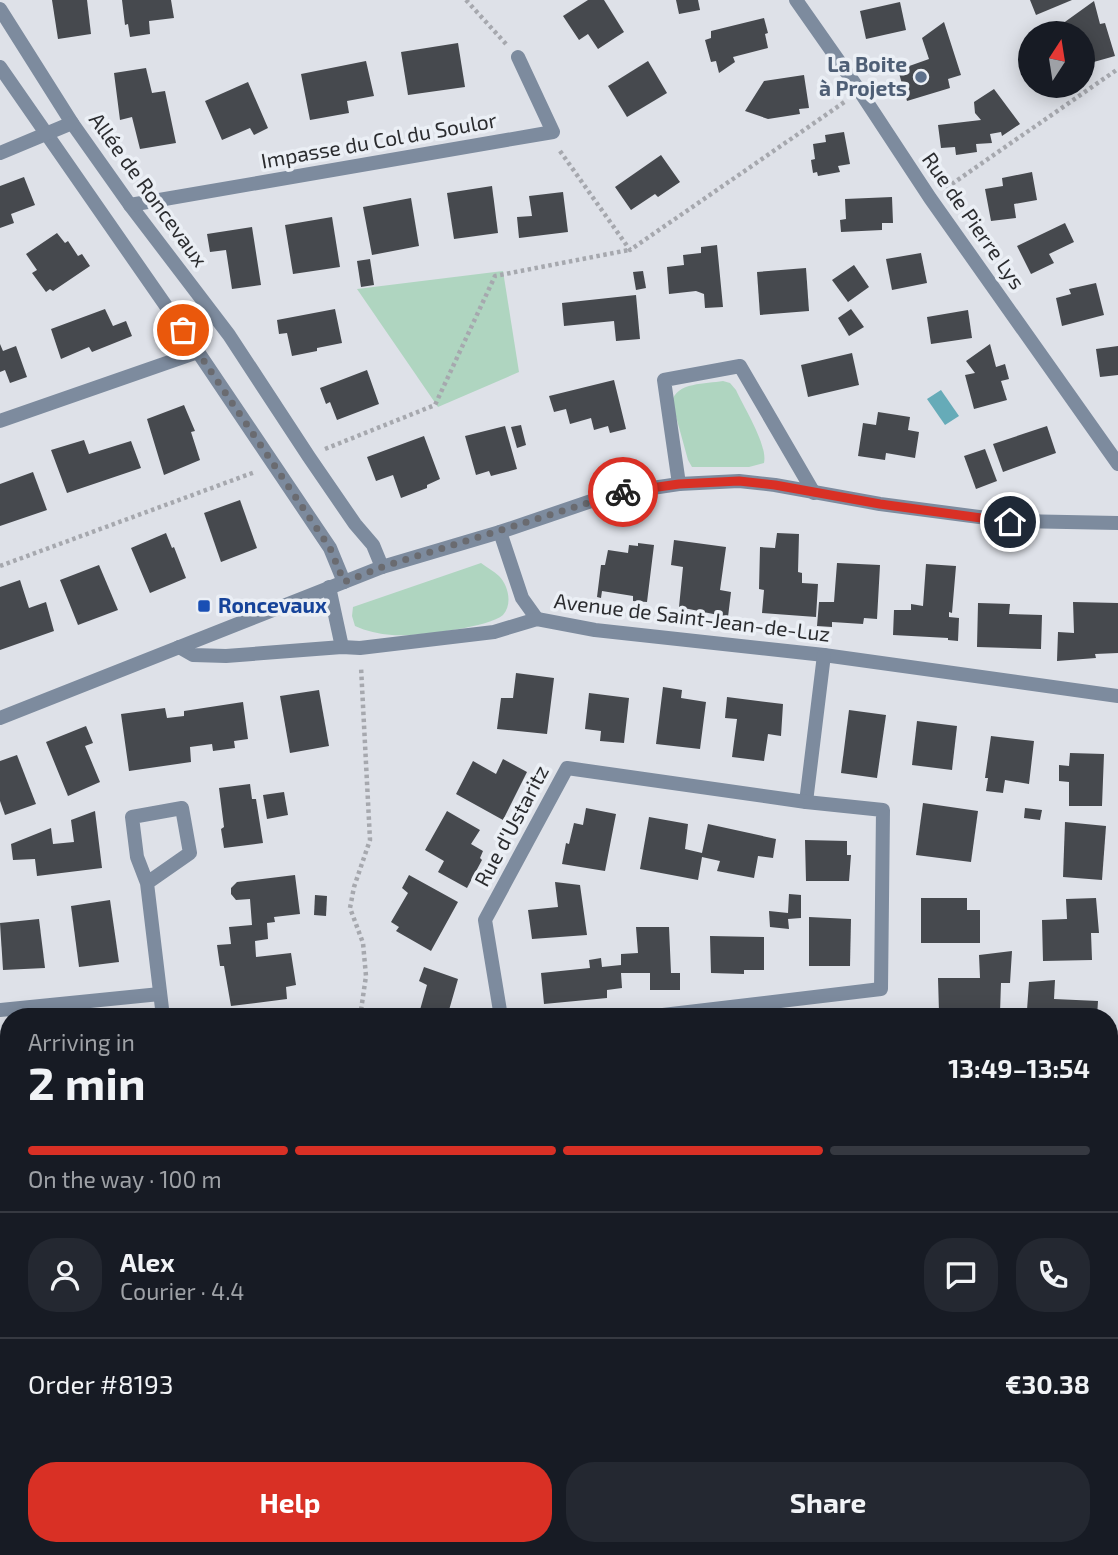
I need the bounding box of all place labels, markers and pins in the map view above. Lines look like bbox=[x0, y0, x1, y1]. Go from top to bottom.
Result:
place label: La Boite à Projets bbox=[819, 51, 907, 100]
marker: La Boite à Projets bbox=[913, 69, 929, 85]
pin bbox=[153, 300, 213, 360]
pin bbox=[980, 492, 1040, 552]
place label: Roncevaux bbox=[218, 592, 327, 617]
marker: Roncevaux bbox=[196, 598, 212, 614]

